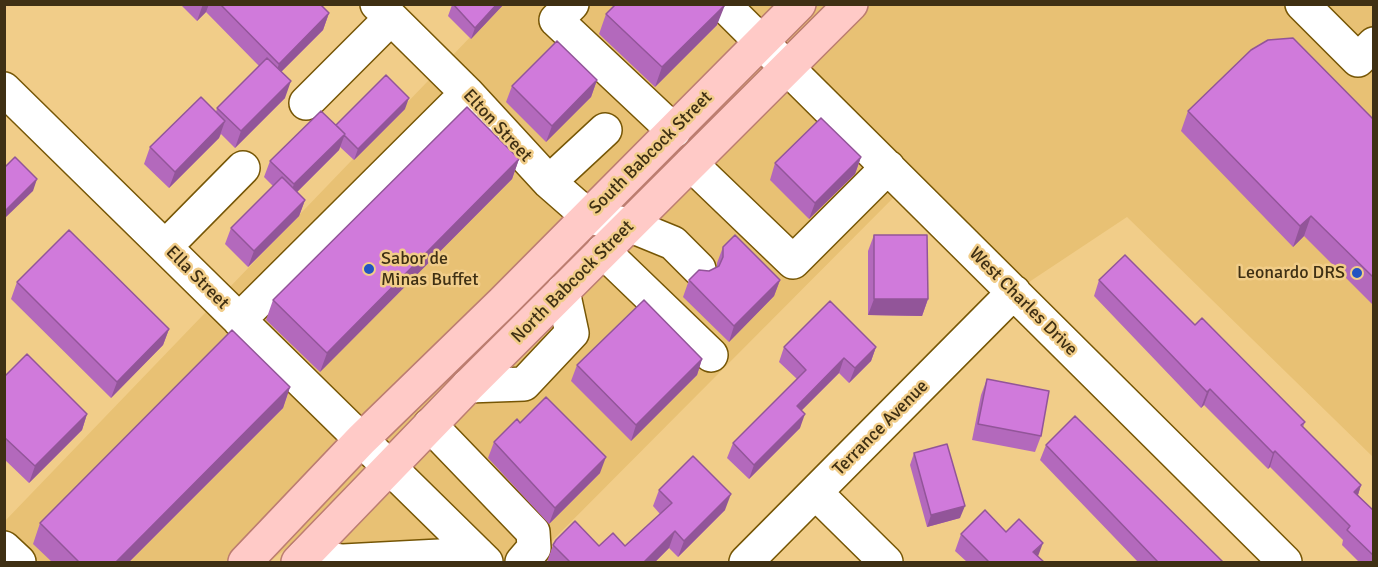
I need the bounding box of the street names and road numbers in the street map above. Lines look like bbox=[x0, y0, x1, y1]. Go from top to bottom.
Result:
street label: Elton Street bbox=[458, 85, 536, 167]
street label: South Babcock Street bbox=[585, 87, 717, 219]
street label: North Babcock Street bbox=[507, 216, 639, 348]
street label: Ella Street bbox=[161, 242, 233, 314]
street label: West Charles Drive bbox=[964, 243, 1082, 361]
street label: Terrance Avenue bbox=[829, 376, 933, 480]

